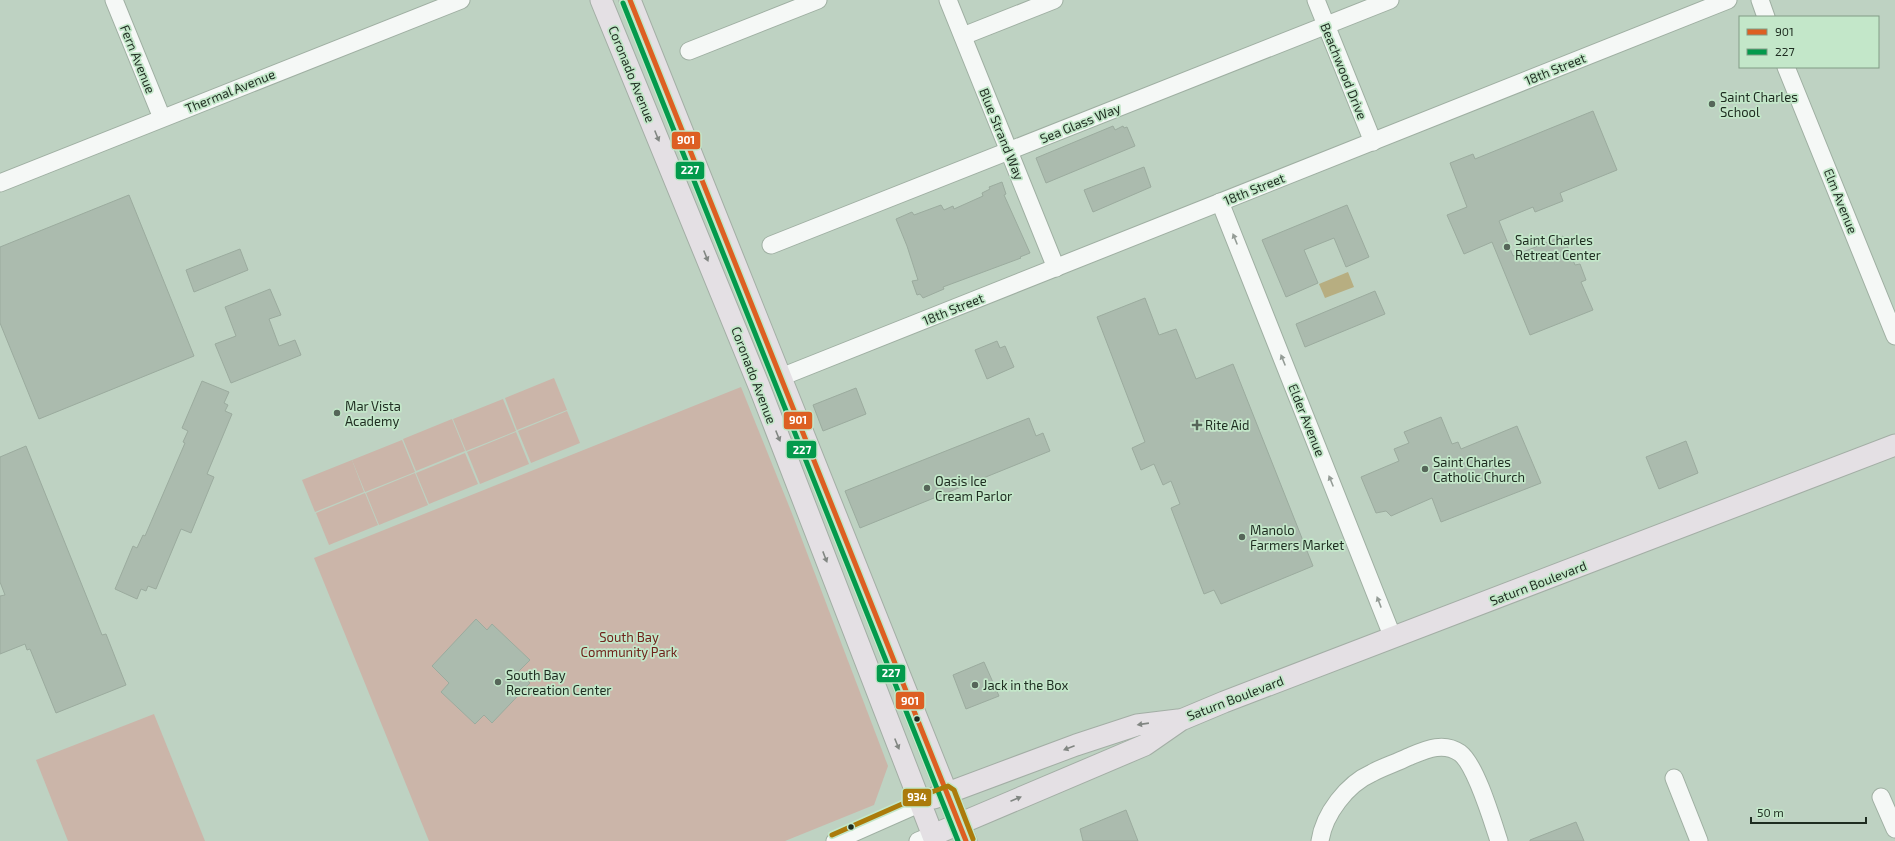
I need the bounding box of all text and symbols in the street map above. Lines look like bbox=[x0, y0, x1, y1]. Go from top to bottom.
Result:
legend bbox=[1739, 16, 1879, 68]
street label: Beachwood Drive bbox=[1317, 20, 1371, 122]
street label: Fern Avenue bbox=[117, 22, 159, 96]
street label: Coronado Avenue bbox=[605, 23, 659, 125]
text: 901 bbox=[1775, 24, 1794, 38]
text: 227 bbox=[1775, 44, 1795, 58]
street label: 18th Street bbox=[1522, 49, 1588, 89]
street label: Thermal Avenue bbox=[183, 66, 277, 116]
street label: Blue Strand Way bbox=[976, 86, 1028, 182]
place label: Saint Charles School bbox=[1720, 89, 1798, 120]
marker: Saint Charles School bbox=[1707, 99, 1717, 109]
street label: Sea Glass Way bbox=[1037, 100, 1123, 146]
one-way arrow bbox=[654, 130, 661, 142]
line badge: 901 bbox=[671, 131, 701, 150]
text: 901 bbox=[677, 133, 695, 146]
line badge: 227 bbox=[675, 161, 705, 180]
text: 227 bbox=[681, 163, 699, 176]
street label: Elm Avenue bbox=[1821, 166, 1861, 236]
street label: 18th Street bbox=[1221, 169, 1287, 209]
place label: Saint Charles Retreat Center bbox=[1515, 232, 1601, 263]
one-way arrow bbox=[1231, 233, 1237, 245]
marker: Saint Charles Retreat Center bbox=[1502, 242, 1512, 252]
one-way arrow bbox=[704, 251, 710, 263]
street label: 18th Street bbox=[920, 289, 986, 329]
street label: Coronado Avenue bbox=[728, 324, 780, 426]
one-way arrow bbox=[1279, 354, 1285, 366]
street label: Elder Avenue bbox=[1285, 381, 1329, 459]
place label: Mar Vista Academy bbox=[345, 398, 401, 429]
marker: Mar Vista Academy bbox=[332, 408, 342, 418]
line badge: 901 bbox=[783, 411, 813, 430]
text: 901 bbox=[789, 413, 807, 426]
place label: Rite Aid bbox=[1205, 417, 1250, 433]
marker: Rite Aid bbox=[1192, 420, 1202, 430]
one-way arrow bbox=[775, 430, 781, 442]
line badge: 227 bbox=[786, 440, 817, 459]
text: 227 bbox=[793, 443, 811, 456]
place label: Saint Charles Catholic Church bbox=[1433, 454, 1525, 485]
marker: Saint Charles Catholic Church bbox=[1420, 464, 1430, 474]
place label: Oasis Ice Cream Parlor bbox=[935, 473, 1012, 504]
one-way arrow bbox=[1327, 474, 1333, 486]
marker: Oasis Ice Cream Parlor bbox=[922, 483, 932, 493]
place label: Manolo Farmers Market bbox=[1250, 522, 1344, 553]
marker: Manolo Farmers Market bbox=[1237, 532, 1247, 542]
one-way arrow bbox=[823, 551, 829, 563]
street label: Saturn Boulevard bbox=[1487, 557, 1589, 609]
one-way arrow bbox=[1375, 595, 1381, 607]
park label: South Bay Community Park bbox=[581, 629, 678, 660]
line badge: 227 bbox=[876, 664, 906, 683]
text: 227 bbox=[882, 666, 900, 679]
place label: South Bay Recreation Center bbox=[506, 667, 612, 698]
street label: Saturn Boulevard bbox=[1184, 672, 1286, 724]
marker: South Bay Recreation Center bbox=[493, 677, 503, 687]
place label: Jack in the Box bbox=[983, 677, 1068, 693]
marker: Jack in the Box bbox=[970, 680, 980, 690]
line badge: 901 bbox=[895, 691, 925, 710]
text: 901 bbox=[901, 694, 919, 707]
unlabelled marker bbox=[912, 714, 922, 724]
one-way arrow bbox=[1137, 721, 1149, 727]
one-way arrow bbox=[895, 738, 901, 750]
one-way arrow bbox=[1062, 745, 1074, 751]
line badge: 934 bbox=[902, 788, 932, 807]
text: 934 bbox=[907, 790, 927, 803]
one-way arrow bbox=[1011, 796, 1023, 802]
scale bar bbox=[1751, 799, 1866, 825]
text: 50 m bbox=[1757, 805, 1784, 819]
unlabelled marker bbox=[846, 822, 856, 832]

